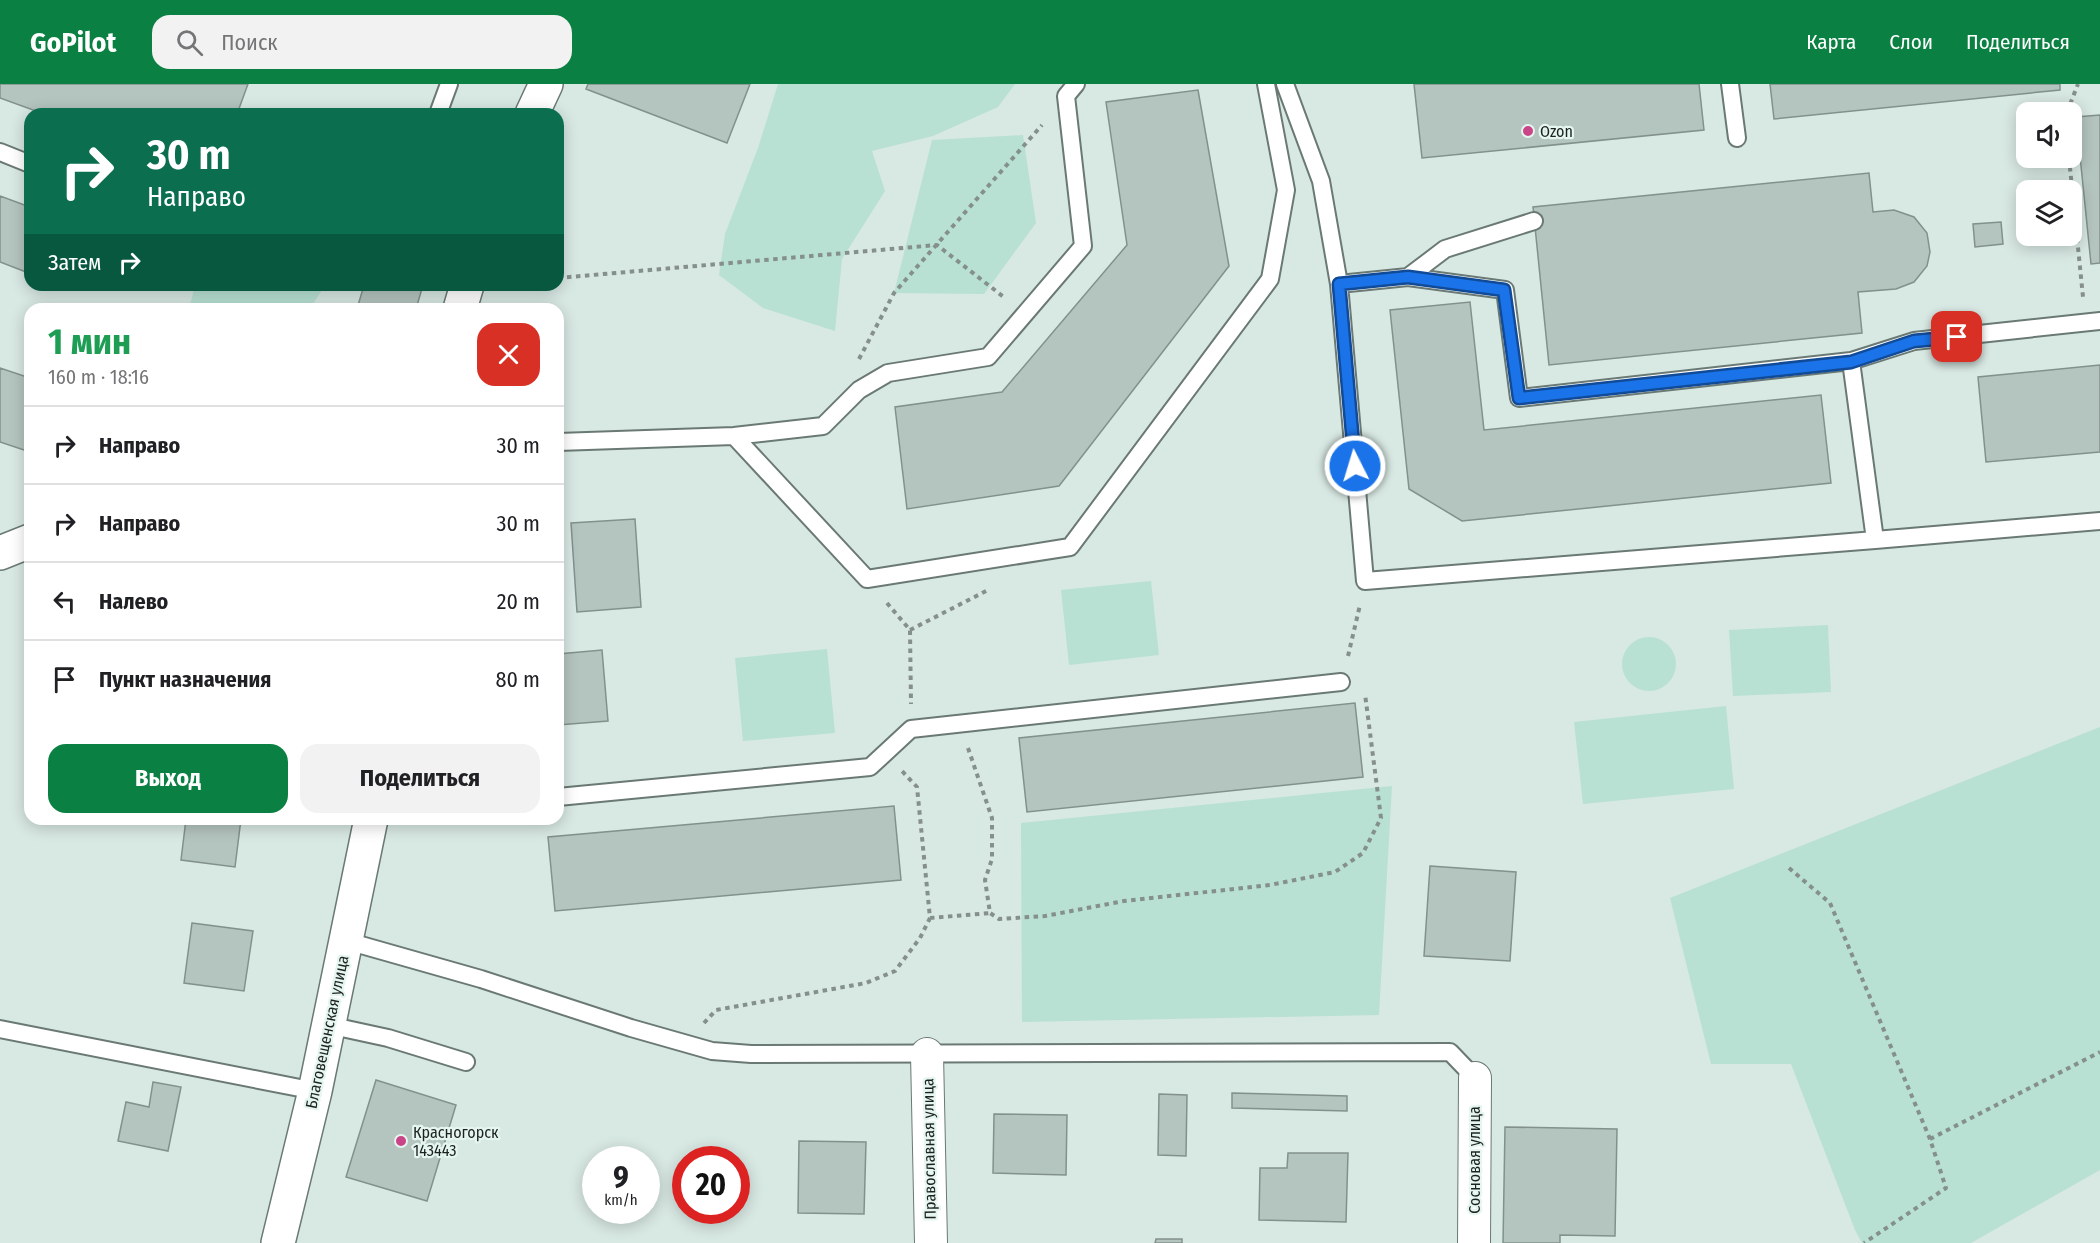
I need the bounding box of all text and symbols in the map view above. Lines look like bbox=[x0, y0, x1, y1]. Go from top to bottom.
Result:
search box bbox=[152, 15, 572, 69]
text: GoPilot bbox=[30, 26, 116, 59]
icon: search bbox=[173, 26, 206, 59]
text: Поиск bbox=[221, 29, 278, 56]
text: Карта bbox=[1806, 29, 1856, 55]
text: Слои bbox=[1889, 29, 1933, 55]
text: Поделиться bbox=[1966, 29, 2070, 55]
map controls bbox=[2016, 102, 2082, 246]
button: sound bbox=[2016, 102, 2082, 168]
place label: Ozon bbox=[1540, 122, 1573, 141]
marker: Ozon bbox=[1521, 124, 1535, 138]
text: 30 m bbox=[147, 130, 231, 180]
icon: right bbox=[48, 132, 126, 210]
button: layers bbox=[2016, 180, 2082, 246]
text: Направо bbox=[147, 181, 246, 213]
icon: right bbox=[113, 246, 146, 279]
text: Затем bbox=[48, 249, 101, 276]
pin bbox=[1931, 311, 1982, 362]
text: 1 мин bbox=[48, 320, 131, 364]
icon: arrive bbox=[1940, 320, 1973, 353]
button: close bbox=[477, 323, 540, 386]
text: 160 m · 18:16 bbox=[48, 365, 149, 389]
icon: right bbox=[48, 429, 81, 462]
text: Направо bbox=[99, 432, 180, 459]
text: 30 m bbox=[497, 432, 540, 459]
position arrow bbox=[1323, 434, 1387, 498]
icon: right bbox=[48, 507, 81, 540]
text: Направо bbox=[99, 510, 180, 537]
text: 30 m bbox=[497, 510, 540, 537]
icon: left bbox=[48, 585, 81, 618]
text: Налево bbox=[99, 588, 168, 615]
text: 20 m bbox=[497, 588, 540, 615]
icon: arrive bbox=[48, 663, 81, 696]
text: Пункт назначения bbox=[99, 666, 271, 693]
text: 80 m bbox=[495, 666, 540, 693]
button: Выход bbox=[48, 744, 288, 813]
button: Поделиться bbox=[300, 744, 540, 813]
street label: Благовещенская улица bbox=[301, 954, 353, 1110]
street label: Православная улица bbox=[918, 1078, 940, 1220]
street label: Сосновая улица bbox=[1465, 1106, 1484, 1214]
place label: Красногорск 143443 bbox=[413, 1123, 499, 1160]
marker: Красногорск 143443 bbox=[394, 1134, 408, 1148]
speed limit sign: 20 bbox=[672, 1146, 750, 1224]
text: 9 bbox=[613, 1160, 629, 1196]
text: km/h bbox=[604, 1191, 638, 1209]

